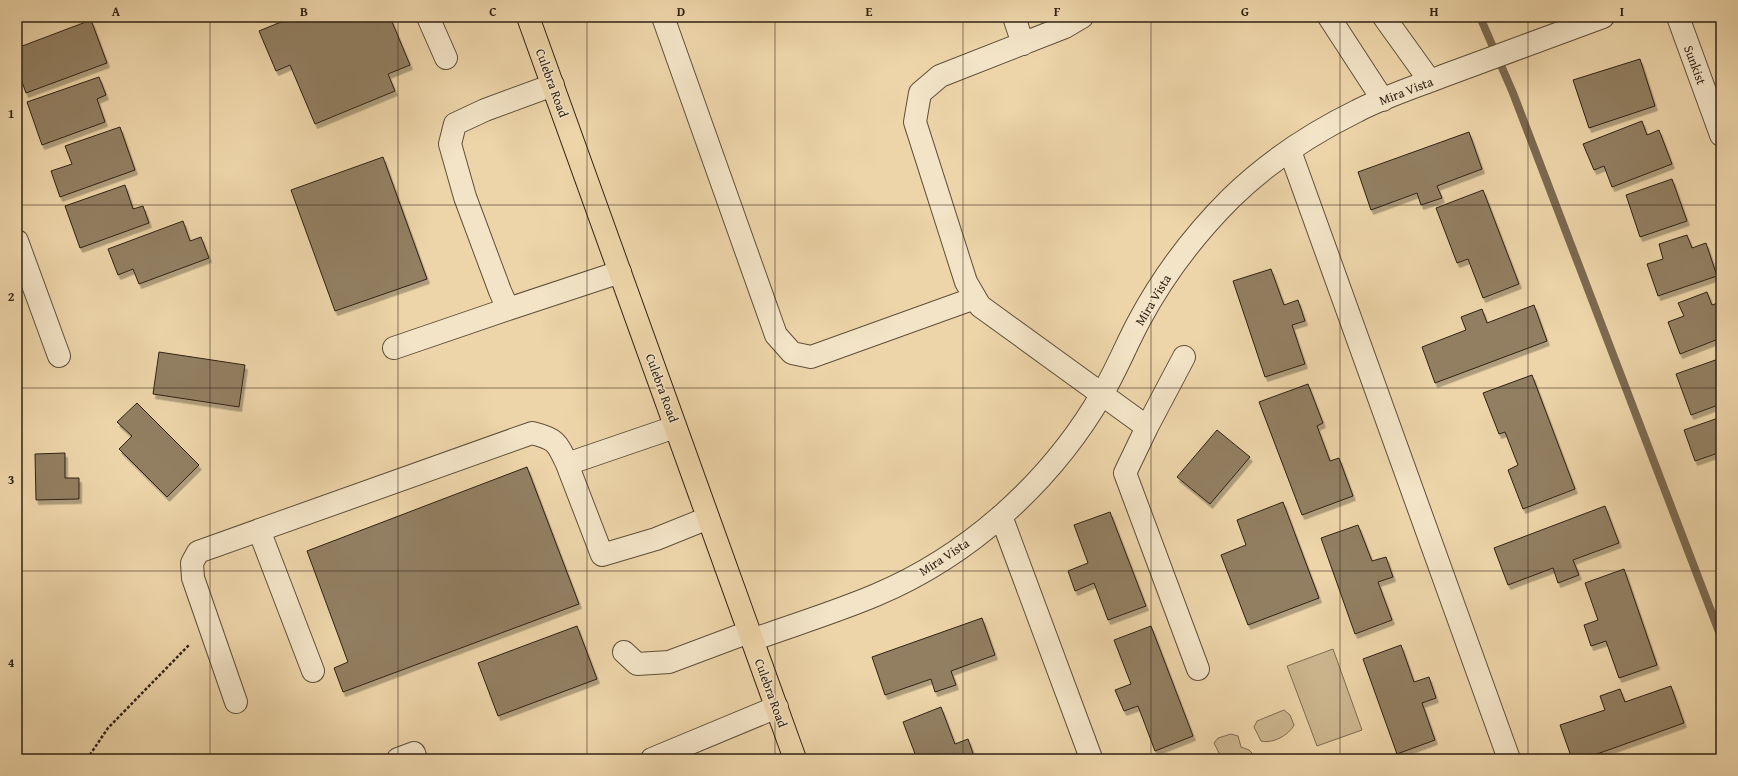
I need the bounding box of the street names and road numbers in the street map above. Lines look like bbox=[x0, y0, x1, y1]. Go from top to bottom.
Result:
street label: Sunkist bbox=[1679, 43, 1711, 88]
street label: Culebra Road bbox=[531, 46, 573, 120]
street label: Mira Vista bbox=[1376, 72, 1437, 110]
street label: Mira Vista bbox=[1130, 270, 1176, 329]
street label: Culebra Road bbox=[641, 351, 683, 425]
street label: Mira Vista bbox=[915, 533, 974, 580]
street label: Culebra Road bbox=[750, 656, 792, 730]

